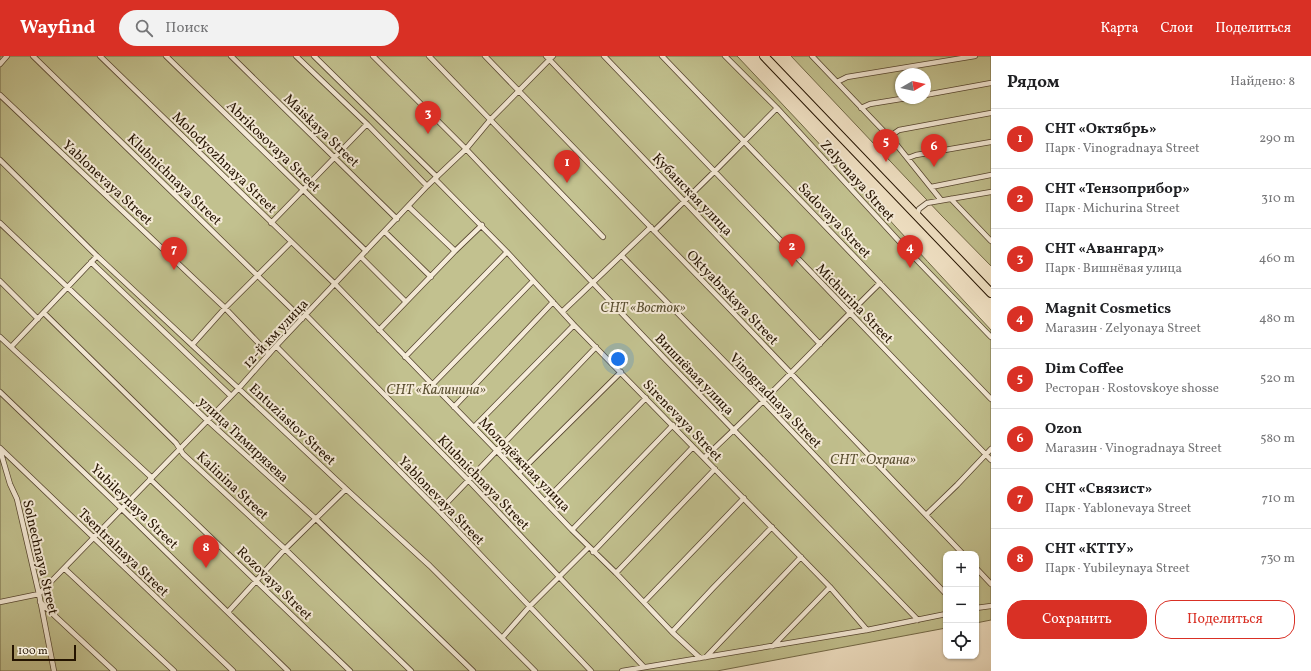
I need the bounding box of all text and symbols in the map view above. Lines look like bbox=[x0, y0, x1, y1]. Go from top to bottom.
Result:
search box bbox=[119, 10, 399, 46]
text: Wayfind bbox=[20, 15, 95, 41]
icon: search bbox=[133, 17, 155, 39]
text: Поиск bbox=[165, 18, 208, 39]
text: Карта bbox=[1100, 19, 1138, 38]
text: Слои bbox=[1160, 19, 1193, 38]
text: Поделиться bbox=[1215, 19, 1291, 38]
north arrow bbox=[895, 68, 931, 104]
text: Рядом bbox=[1007, 71, 1060, 94]
text: Найдено: 8 bbox=[1230, 73, 1295, 91]
street label: Maiskaya Street bbox=[279, 90, 363, 172]
street label: Abrikosovaya Street bbox=[222, 97, 324, 197]
pin: 3 bbox=[415, 101, 441, 134]
street label: Molodyozhnaya Street bbox=[167, 108, 281, 218]
text: СНТ «Октябрь» bbox=[1045, 119, 1157, 140]
pin: 5 bbox=[873, 129, 899, 162]
street label: Klubnichnaya Street bbox=[122, 130, 226, 230]
text: 1 bbox=[1017, 130, 1023, 148]
text: 290 m bbox=[1259, 130, 1295, 148]
pin: 6 bbox=[921, 134, 947, 167]
street label: Yablonevaya Street bbox=[58, 136, 156, 230]
street label: Zelyonaya Street bbox=[815, 136, 899, 226]
text: Парк · Vinogradnaya Street bbox=[1045, 140, 1200, 158]
street label: Кубанская улица bbox=[647, 149, 736, 241]
pin: 1 bbox=[554, 150, 580, 183]
street label: Sadovaya Street bbox=[793, 179, 875, 263]
text: СНТ «Тензоприбор» bbox=[1045, 179, 1190, 200]
text: 2 bbox=[1017, 190, 1023, 208]
text: 310 m bbox=[1261, 190, 1295, 208]
text: Парк · Michurina Street bbox=[1045, 200, 1180, 218]
pin: 2 bbox=[779, 234, 805, 267]
pin: 4 bbox=[897, 235, 923, 268]
pin: 7 bbox=[161, 237, 187, 270]
text: СНТ «Авангард» bbox=[1045, 239, 1164, 260]
street label: Oktyabrskaya Street bbox=[682, 246, 782, 350]
text: 3 bbox=[1017, 250, 1023, 268]
text: 460 m bbox=[1259, 250, 1295, 268]
street label: Michurina Street bbox=[811, 260, 897, 348]
text: Парк · Вишнёвая улица bbox=[1045, 260, 1182, 278]
street label: 12-й км улица bbox=[239, 295, 313, 373]
park label: СНТ «Восток» bbox=[600, 299, 686, 318]
text: Magnit Cosmetics bbox=[1045, 299, 1171, 320]
text: 4 bbox=[1016, 310, 1024, 328]
text: 480 m bbox=[1259, 310, 1295, 328]
text: Магазин · Zelyonaya Street bbox=[1045, 320, 1201, 338]
street label: Вишнёвая улица bbox=[650, 330, 738, 420]
your location bbox=[608, 349, 628, 369]
street label: Vinogradnaya Street bbox=[724, 349, 825, 453]
text: Dim Coffee bbox=[1045, 359, 1124, 380]
text: 5 bbox=[1017, 370, 1023, 388]
text: 520 m bbox=[1260, 370, 1295, 388]
street label: Sirenevaya Street bbox=[638, 376, 726, 466]
street label: Entuziastov Street bbox=[244, 380, 340, 470]
text: Ресторан · Rostovskoye shosse bbox=[1045, 380, 1219, 398]
park label: СНТ «Калинина» bbox=[386, 381, 486, 400]
street label: улица Тимирязева bbox=[193, 393, 292, 487]
street label: Молодёжная улица bbox=[474, 413, 574, 517]
text: Ozon bbox=[1045, 419, 1082, 440]
text: 6 bbox=[1016, 430, 1024, 448]
text: 580 m bbox=[1260, 430, 1295, 448]
street label: Klubnichnaya Street bbox=[433, 431, 533, 535]
text: Магазин · Vinogradnaya Street bbox=[1045, 440, 1222, 458]
street label: Kalinina Street bbox=[192, 448, 272, 525]
park label: СНТ «Охрана» bbox=[830, 451, 916, 470]
street label: Yablonevaya Street bbox=[393, 452, 488, 550]
street label: Yubileynaya Street bbox=[86, 460, 182, 554]
text: СНТ «Связист» bbox=[1045, 479, 1152, 500]
text: 7 bbox=[1017, 490, 1023, 508]
text: 710 m bbox=[1262, 490, 1295, 508]
street label: Solnechnaya Street bbox=[17, 498, 62, 617]
text: Парк · Yablonevaya Street bbox=[1045, 500, 1191, 518]
street label: Tsentralnaya Street bbox=[73, 505, 173, 601]
pin: 8 bbox=[193, 535, 219, 568]
text: СНТ «КТТУ» bbox=[1045, 539, 1134, 560]
street label: Rozovaya Street bbox=[232, 543, 316, 625]
text: 8 bbox=[1016, 550, 1024, 568]
text: 730 m bbox=[1261, 550, 1295, 568]
map controls bbox=[943, 551, 979, 659]
button: + bbox=[943, 551, 979, 587]
text: Парк · Yubileynaya Street bbox=[1045, 560, 1190, 578]
button: − bbox=[943, 587, 979, 623]
button: Сохранить bbox=[1007, 600, 1147, 639]
button: Поделиться bbox=[1155, 600, 1295, 639]
button: locate bbox=[943, 623, 979, 659]
scale bar bbox=[12, 643, 76, 662]
text: 100 m bbox=[18, 644, 48, 659]

